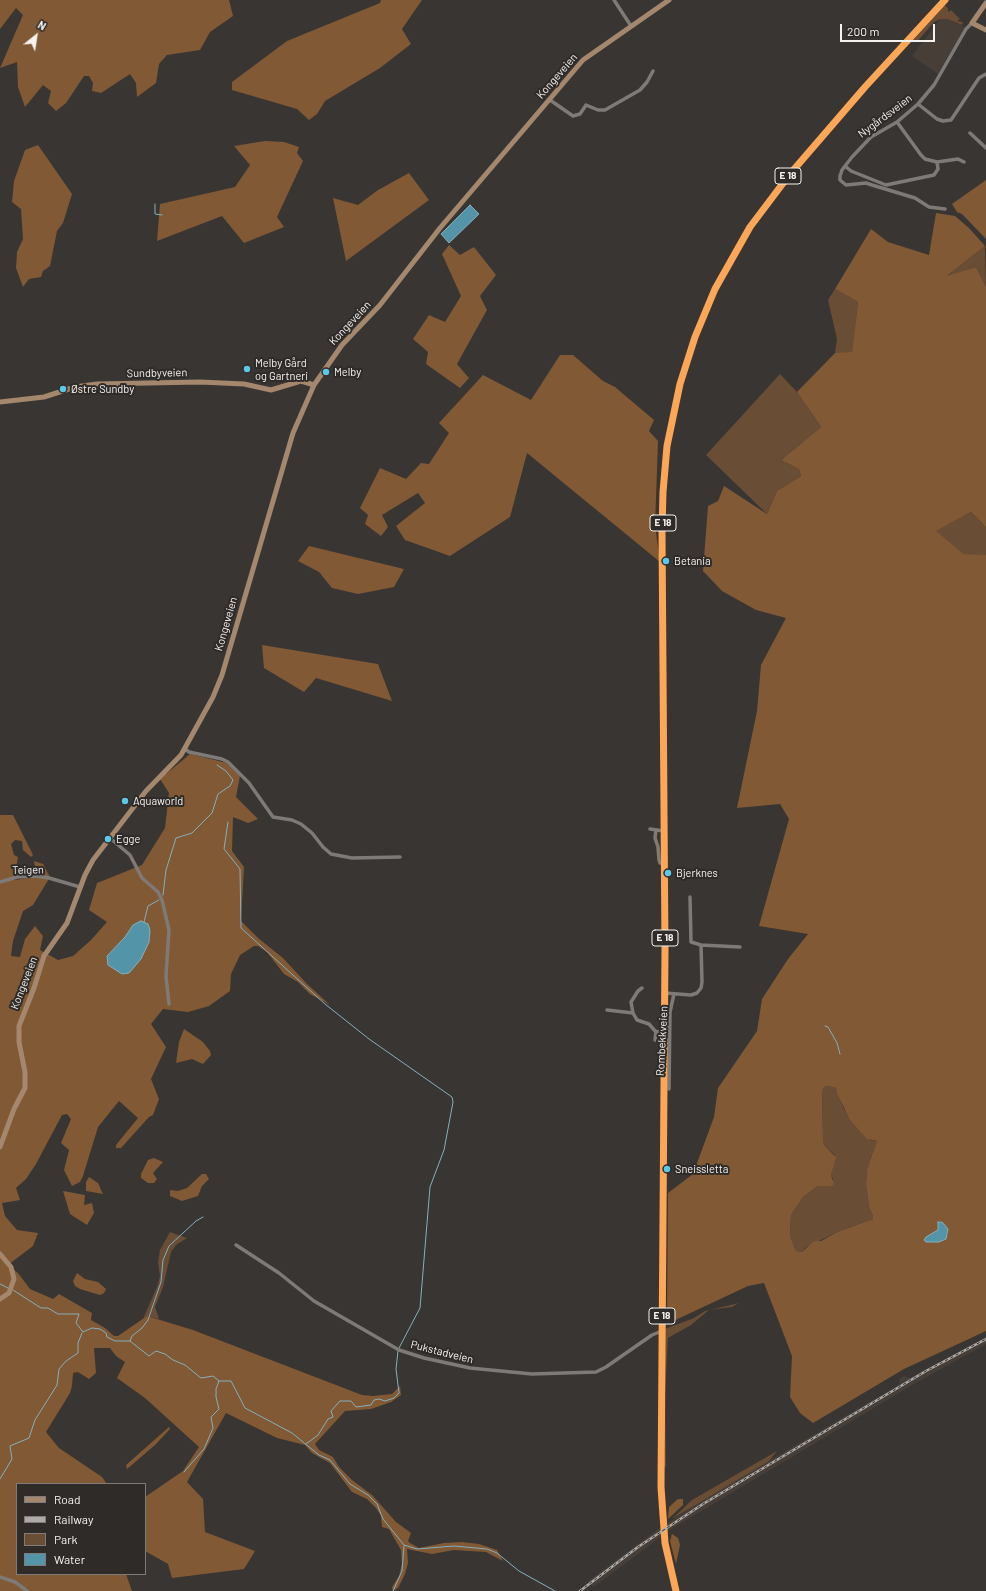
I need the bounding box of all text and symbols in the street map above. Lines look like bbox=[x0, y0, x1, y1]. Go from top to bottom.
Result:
north arrow bbox=[16, 16, 56, 56]
scale bar bbox=[842, 16, 937, 42]
text: N bbox=[36, 18, 49, 33]
text: 200 m bbox=[847, 24, 879, 38]
street label: Kongeveien bbox=[534, 51, 580, 101]
street label: Nygårdsveien bbox=[855, 91, 915, 141]
road number: E 18 bbox=[775, 168, 801, 184]
street label: Kongeveien bbox=[326, 298, 374, 348]
place label: Melby Gård og Gartneri bbox=[255, 356, 308, 382]
marker: Melby Gård og Gartneri bbox=[242, 364, 252, 374]
place label: Melby bbox=[334, 365, 361, 379]
street label: Sundbyveien bbox=[127, 366, 187, 380]
marker: Melby bbox=[321, 367, 331, 377]
place label: Østre Sundby bbox=[71, 382, 134, 396]
marker: Østre Sundby bbox=[58, 384, 68, 394]
road number: E 18 bbox=[650, 515, 676, 531]
place label: Betania bbox=[674, 554, 711, 568]
marker: Betania bbox=[661, 556, 671, 566]
street label: Kongeveien bbox=[212, 595, 240, 653]
place label: Aquaworld bbox=[133, 794, 183, 808]
marker: Aquaworld bbox=[120, 796, 130, 806]
place label: Egge bbox=[116, 832, 140, 846]
marker: Egge bbox=[103, 834, 113, 844]
street label: Teigen bbox=[12, 863, 44, 877]
place label: Bjerknes bbox=[676, 866, 718, 880]
marker: Bjerknes bbox=[663, 868, 673, 878]
road number: E 18 bbox=[652, 930, 678, 946]
street label: Kongeveien bbox=[8, 955, 40, 1011]
street label: Rombekkveien bbox=[654, 1006, 670, 1076]
place label: Sneissletta bbox=[675, 1162, 728, 1176]
marker: Sneissletta bbox=[662, 1164, 672, 1174]
road number: E 18 bbox=[649, 1308, 675, 1324]
street label: Pukstadveien bbox=[409, 1338, 475, 1366]
legend bbox=[16, 1483, 146, 1575]
text: Road bbox=[54, 1492, 81, 1506]
text: Railway bbox=[54, 1512, 93, 1526]
text: Park bbox=[54, 1532, 78, 1546]
text: Water bbox=[54, 1552, 85, 1566]

